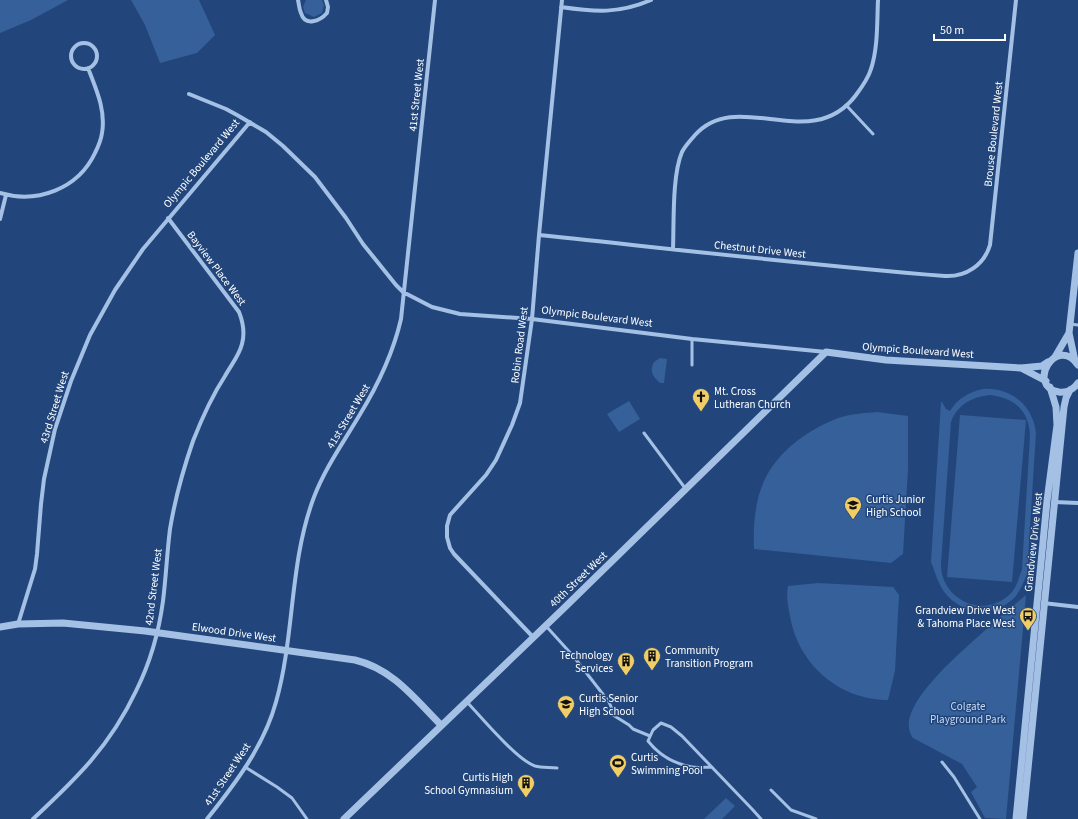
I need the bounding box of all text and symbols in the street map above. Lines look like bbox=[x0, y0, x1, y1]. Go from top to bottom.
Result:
scale bar bbox=[934, 16, 1005, 42]
text: 50 m bbox=[940, 22, 964, 39]
street label: 41st Street West bbox=[405, 58, 428, 132]
street label: Brouse Boulevard West bbox=[981, 80, 1007, 187]
street label: Olympic Boulevard West bbox=[160, 115, 243, 211]
street label: Bayview Place West bbox=[184, 228, 250, 309]
street label: Chestnut Drive West bbox=[713, 237, 807, 262]
street label: Olympic Boulevard West bbox=[541, 302, 654, 331]
street label: Robin Road West bbox=[507, 306, 532, 384]
street label: Olympic Boulevard West bbox=[862, 339, 975, 362]
street label: 43rd Street West bbox=[36, 369, 73, 445]
street label: 41st Street West bbox=[323, 381, 374, 452]
place label: Mt. Cross Lutheran Church bbox=[714, 384, 791, 412]
church icon: Mt. Cross Lutheran Church bbox=[691, 387, 711, 412]
street label: Grandview Drive West bbox=[1021, 491, 1046, 592]
place label: Curtis Junior High School bbox=[866, 492, 925, 520]
school or university icon: Curtis Junior High School bbox=[843, 495, 863, 520]
street label: 42nd Street West bbox=[141, 548, 166, 626]
street label: 40th Street West bbox=[546, 548, 611, 611]
place label: Grandview Drive West & Tahoma Place West bbox=[915, 603, 1015, 631]
bus stop icon: Grandview Drive West & Tahoma Place West bbox=[1018, 606, 1038, 631]
street label: Elwood Drive West bbox=[191, 619, 277, 646]
place label: Community Transition Program bbox=[665, 643, 753, 671]
building icon: Community Transition Program bbox=[642, 646, 662, 671]
place label: Technology Services bbox=[560, 648, 613, 676]
building icon: Technology Services bbox=[616, 651, 636, 676]
place label: Curtis Senior High School bbox=[579, 691, 638, 719]
school or university icon: Curtis Senior High School bbox=[556, 694, 576, 719]
park label: Colgate Playground Park bbox=[930, 699, 1006, 727]
street label: 41st Street West bbox=[201, 740, 254, 809]
place label: Curtis Swimming Pool bbox=[631, 750, 703, 778]
sports icon: Curtis Swimming Pool bbox=[608, 753, 628, 778]
place label: Curtis High School Gymnasium bbox=[424, 770, 513, 798]
building icon: Curtis High School Gymnasium bbox=[516, 773, 536, 798]

